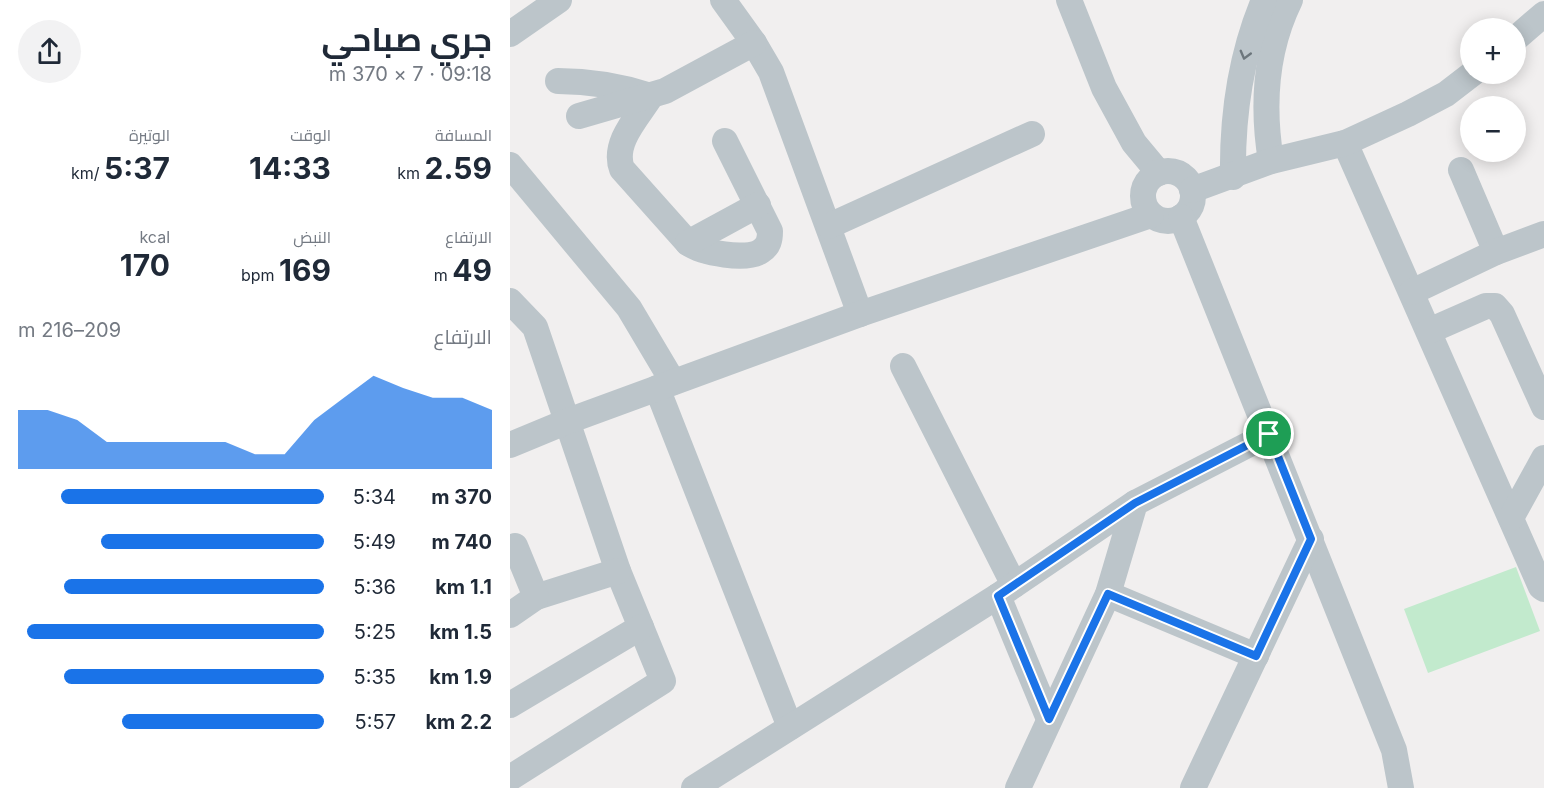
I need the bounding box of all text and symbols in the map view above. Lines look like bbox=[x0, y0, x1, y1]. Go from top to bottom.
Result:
map controls bbox=[1460, 18, 1526, 162]
button: + bbox=[1460, 18, 1526, 84]
text: جري صباحي bbox=[322, 19, 492, 59]
button: share bbox=[18, 20, 81, 83]
one-way arrow bbox=[1240, 50, 1253, 60]
text: 09:18 · 7 × 370 m bbox=[329, 62, 492, 86]
button: − bbox=[1460, 96, 1526, 162]
text: الوتيرة bbox=[129, 125, 170, 145]
text: الوقت bbox=[290, 125, 331, 145]
text: المسافة bbox=[435, 125, 492, 145]
text: 5:37 bbox=[104, 150, 170, 186]
text: 14:33 bbox=[249, 150, 331, 186]
text: 2.59 bbox=[425, 150, 492, 186]
text: /km bbox=[71, 163, 104, 183]
text: km bbox=[397, 163, 425, 183]
text: kcal bbox=[139, 227, 170, 247]
text: النبض bbox=[293, 227, 331, 247]
text: الارتفاع bbox=[445, 227, 492, 247]
text: 170 bbox=[120, 247, 170, 283]
text: 169 bbox=[279, 252, 331, 288]
text: 49 bbox=[452, 252, 492, 288]
text: bpm bbox=[241, 265, 279, 285]
text: m bbox=[434, 265, 452, 285]
text: 209–216 m bbox=[18, 318, 121, 342]
text: الارتفاع bbox=[433, 325, 492, 349]
pin bbox=[1243, 408, 1294, 459]
icon: arrive bbox=[1252, 417, 1285, 450]
text: 5:34 bbox=[353, 485, 396, 509]
text: 370 m bbox=[431, 485, 492, 509]
text: 5:49 bbox=[353, 530, 396, 554]
text: 740 m bbox=[432, 530, 492, 554]
text: 5:36 bbox=[353, 575, 396, 599]
text: 1.1 km bbox=[435, 575, 492, 599]
text: 5:25 bbox=[354, 620, 396, 644]
text: 1.5 km bbox=[429, 620, 492, 644]
text: 5:35 bbox=[354, 665, 396, 689]
text: 1.9 km bbox=[429, 665, 492, 689]
text: 5:57 bbox=[355, 710, 396, 734]
text: 2.2 km bbox=[426, 710, 492, 734]

